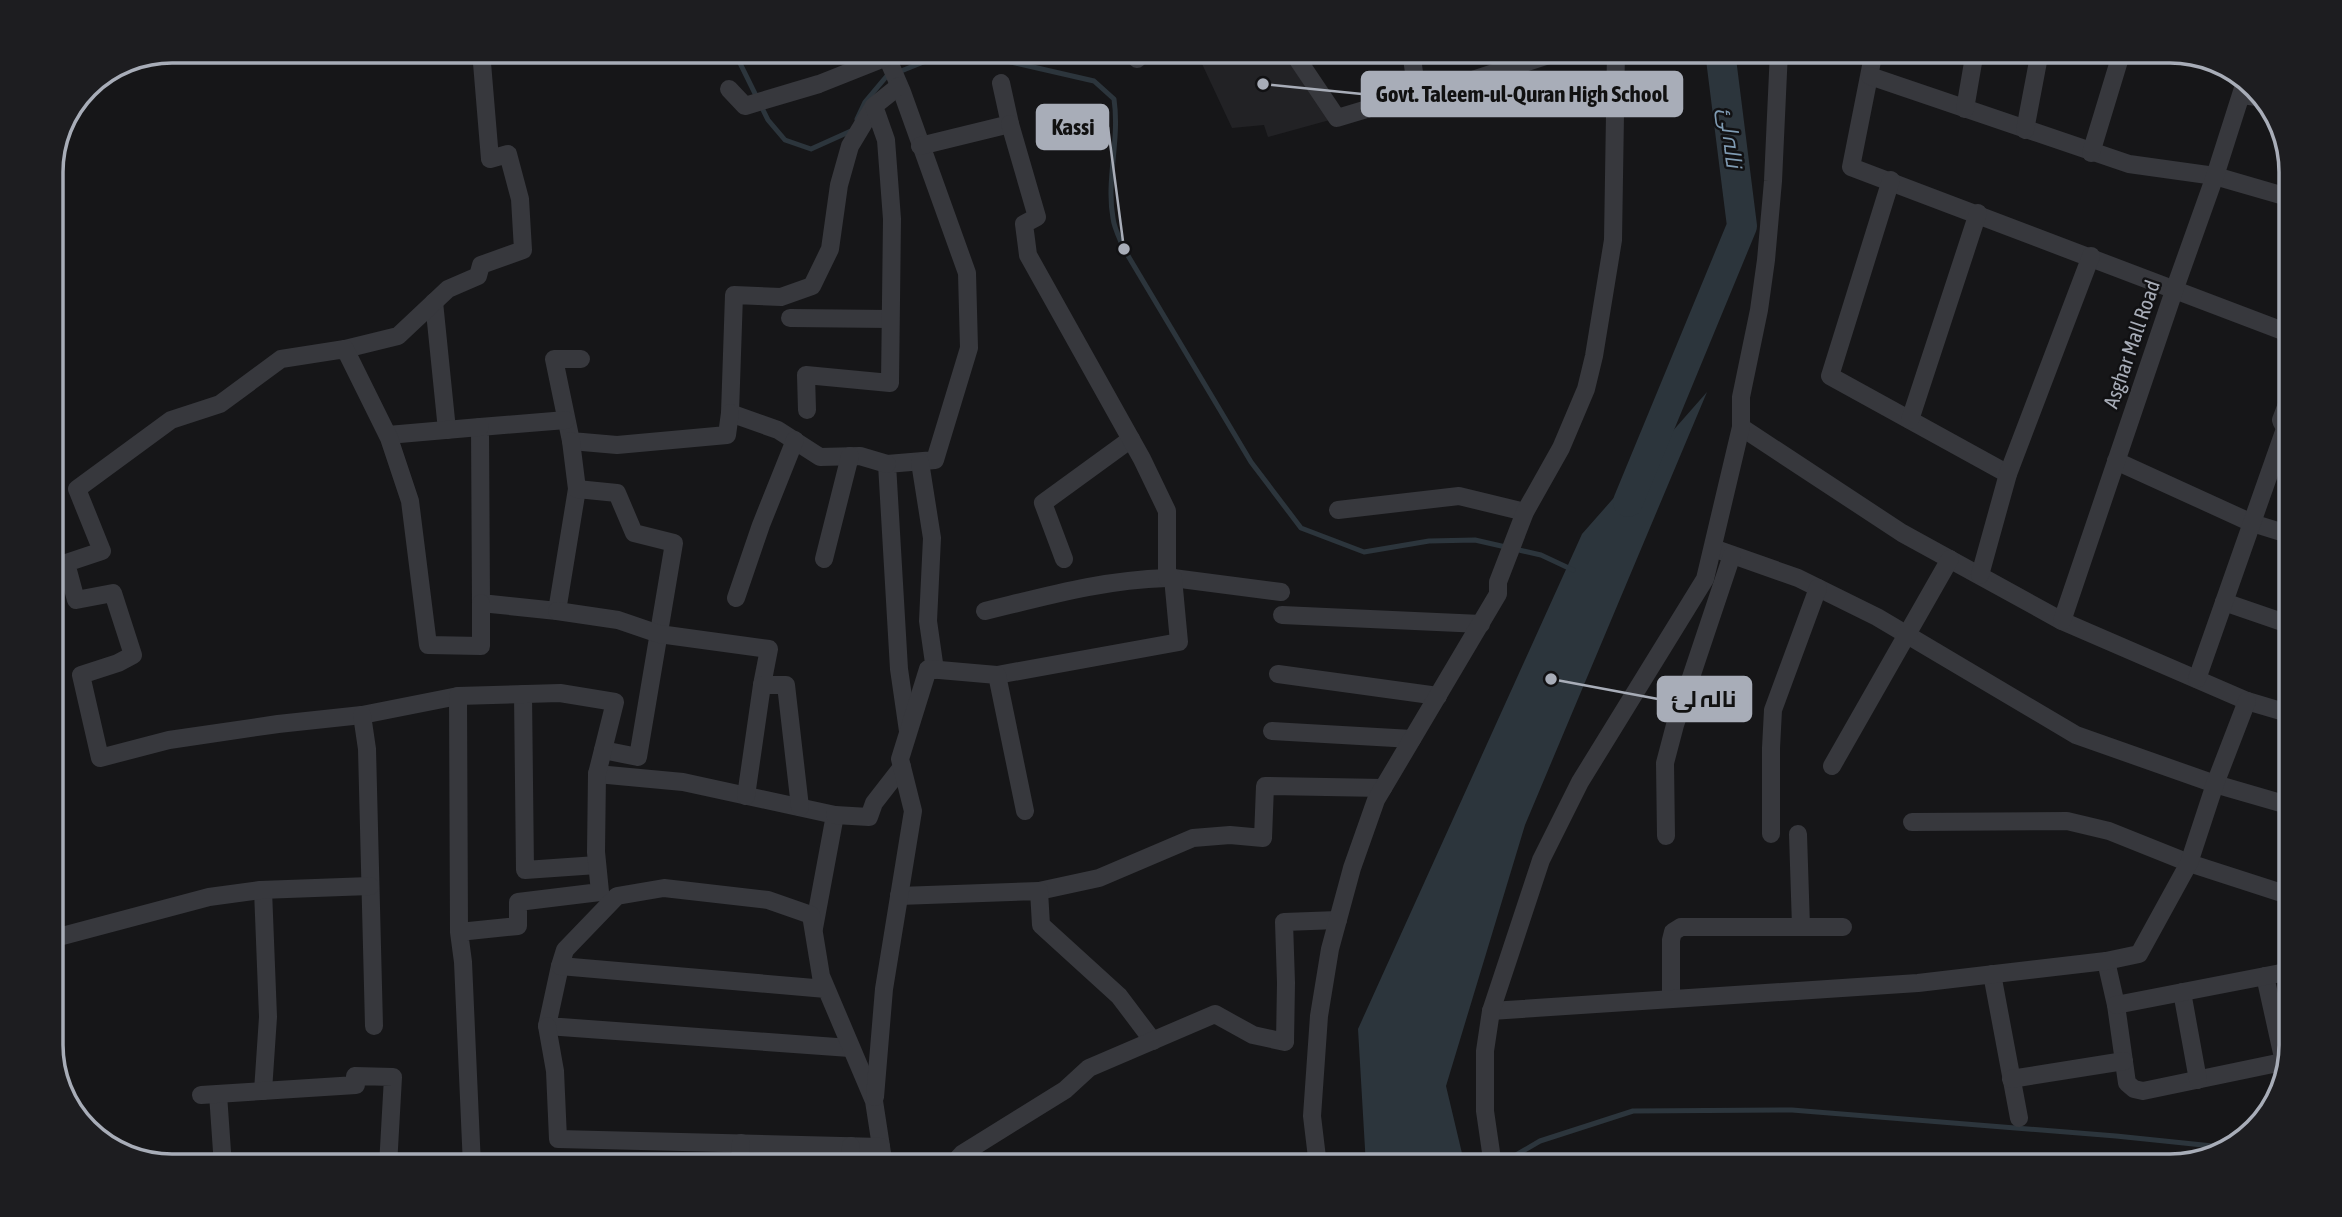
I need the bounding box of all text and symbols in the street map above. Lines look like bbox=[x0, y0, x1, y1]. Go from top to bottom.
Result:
callout: Govt. Taleem-ul-Quran High School bbox=[1362, 72, 1682, 116]
text: Govt. Taleem-ul-Quran High School bbox=[1376, 81, 1669, 107]
callout: Kassi bbox=[1037, 105, 1108, 149]
water label: نالہ لئ bbox=[1713, 107, 1748, 172]
text: Kassi bbox=[1051, 114, 1095, 140]
street label: Asghar Mall Road bbox=[2098, 277, 2164, 411]
callout: نالہ لئ bbox=[1658, 677, 1751, 721]
text: نالہ لئ bbox=[1672, 686, 1736, 713]

